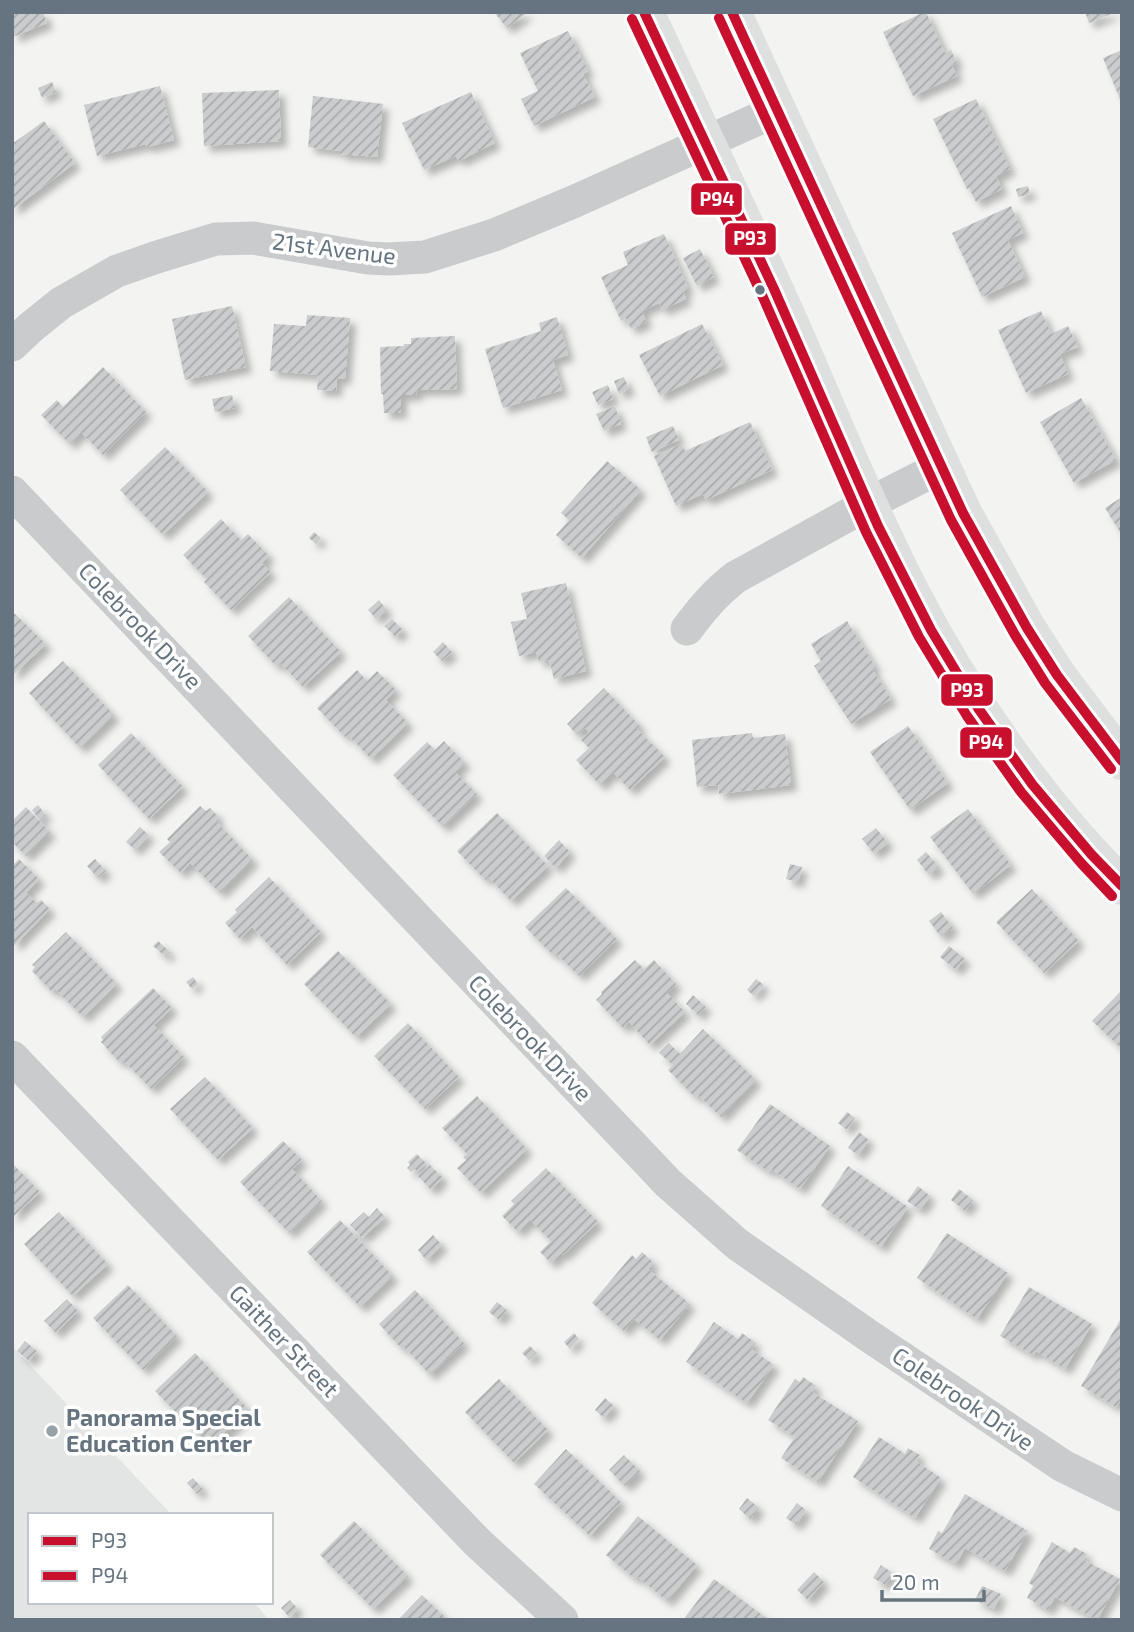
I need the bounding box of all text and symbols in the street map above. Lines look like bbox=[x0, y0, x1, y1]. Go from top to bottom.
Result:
line badge: P94 bbox=[690, 182, 743, 216]
text: P94 bbox=[699, 187, 735, 210]
line badge: P93 bbox=[724, 222, 777, 256]
text: P93 bbox=[733, 226, 767, 249]
street label: 21st Avenue bbox=[271, 227, 397, 269]
unlabelled marker bbox=[753, 283, 767, 297]
street label: Colebrook Drive bbox=[73, 556, 208, 694]
line badge: P93 bbox=[940, 673, 994, 707]
text: P93 bbox=[950, 678, 984, 701]
line badge: P94 bbox=[959, 726, 1013, 759]
text: P94 bbox=[968, 730, 1004, 753]
street label: Colebrook Drive bbox=[463, 968, 598, 1106]
street label: Gaither Street bbox=[224, 1278, 345, 1402]
street label: Colebrook Drive bbox=[887, 1341, 1040, 1456]
place label: Panorama Special Education Center bbox=[66, 1403, 261, 1457]
marker: Panorama Special Education Center bbox=[44, 1423, 60, 1439]
legend bbox=[28, 1513, 273, 1604]
text: P93 bbox=[91, 1527, 127, 1552]
scale bar bbox=[882, 1558, 984, 1602]
text: P94 bbox=[91, 1562, 128, 1587]
text: 20 m bbox=[892, 1569, 940, 1594]

